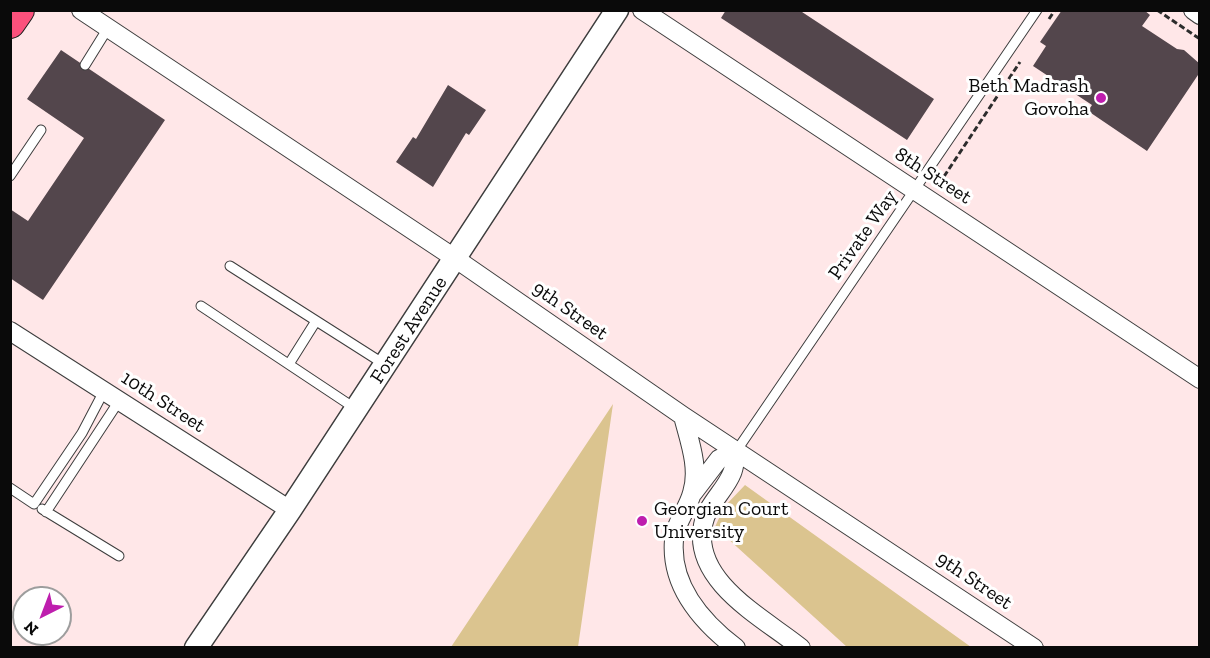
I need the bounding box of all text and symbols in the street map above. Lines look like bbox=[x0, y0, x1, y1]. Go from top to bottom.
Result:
place label: Beth Madrash Govoha bbox=[968, 74, 1089, 121]
marker: Beth Madrash Govoha bbox=[1094, 91, 1108, 105]
street label: 8th Street bbox=[890, 142, 976, 210]
street label: Private Way bbox=[823, 186, 903, 284]
street label: Forest Avenue bbox=[365, 272, 453, 388]
street label: 9th Street bbox=[528, 276, 612, 346]
street label: 10th Street bbox=[117, 366, 209, 438]
place label: Georgian Court University bbox=[654, 497, 788, 544]
marker: Georgian Court University bbox=[635, 514, 649, 528]
street label: 9th Street bbox=[931, 547, 1017, 615]
north arrow bbox=[12, 586, 72, 646]
text: N bbox=[20, 617, 42, 639]

